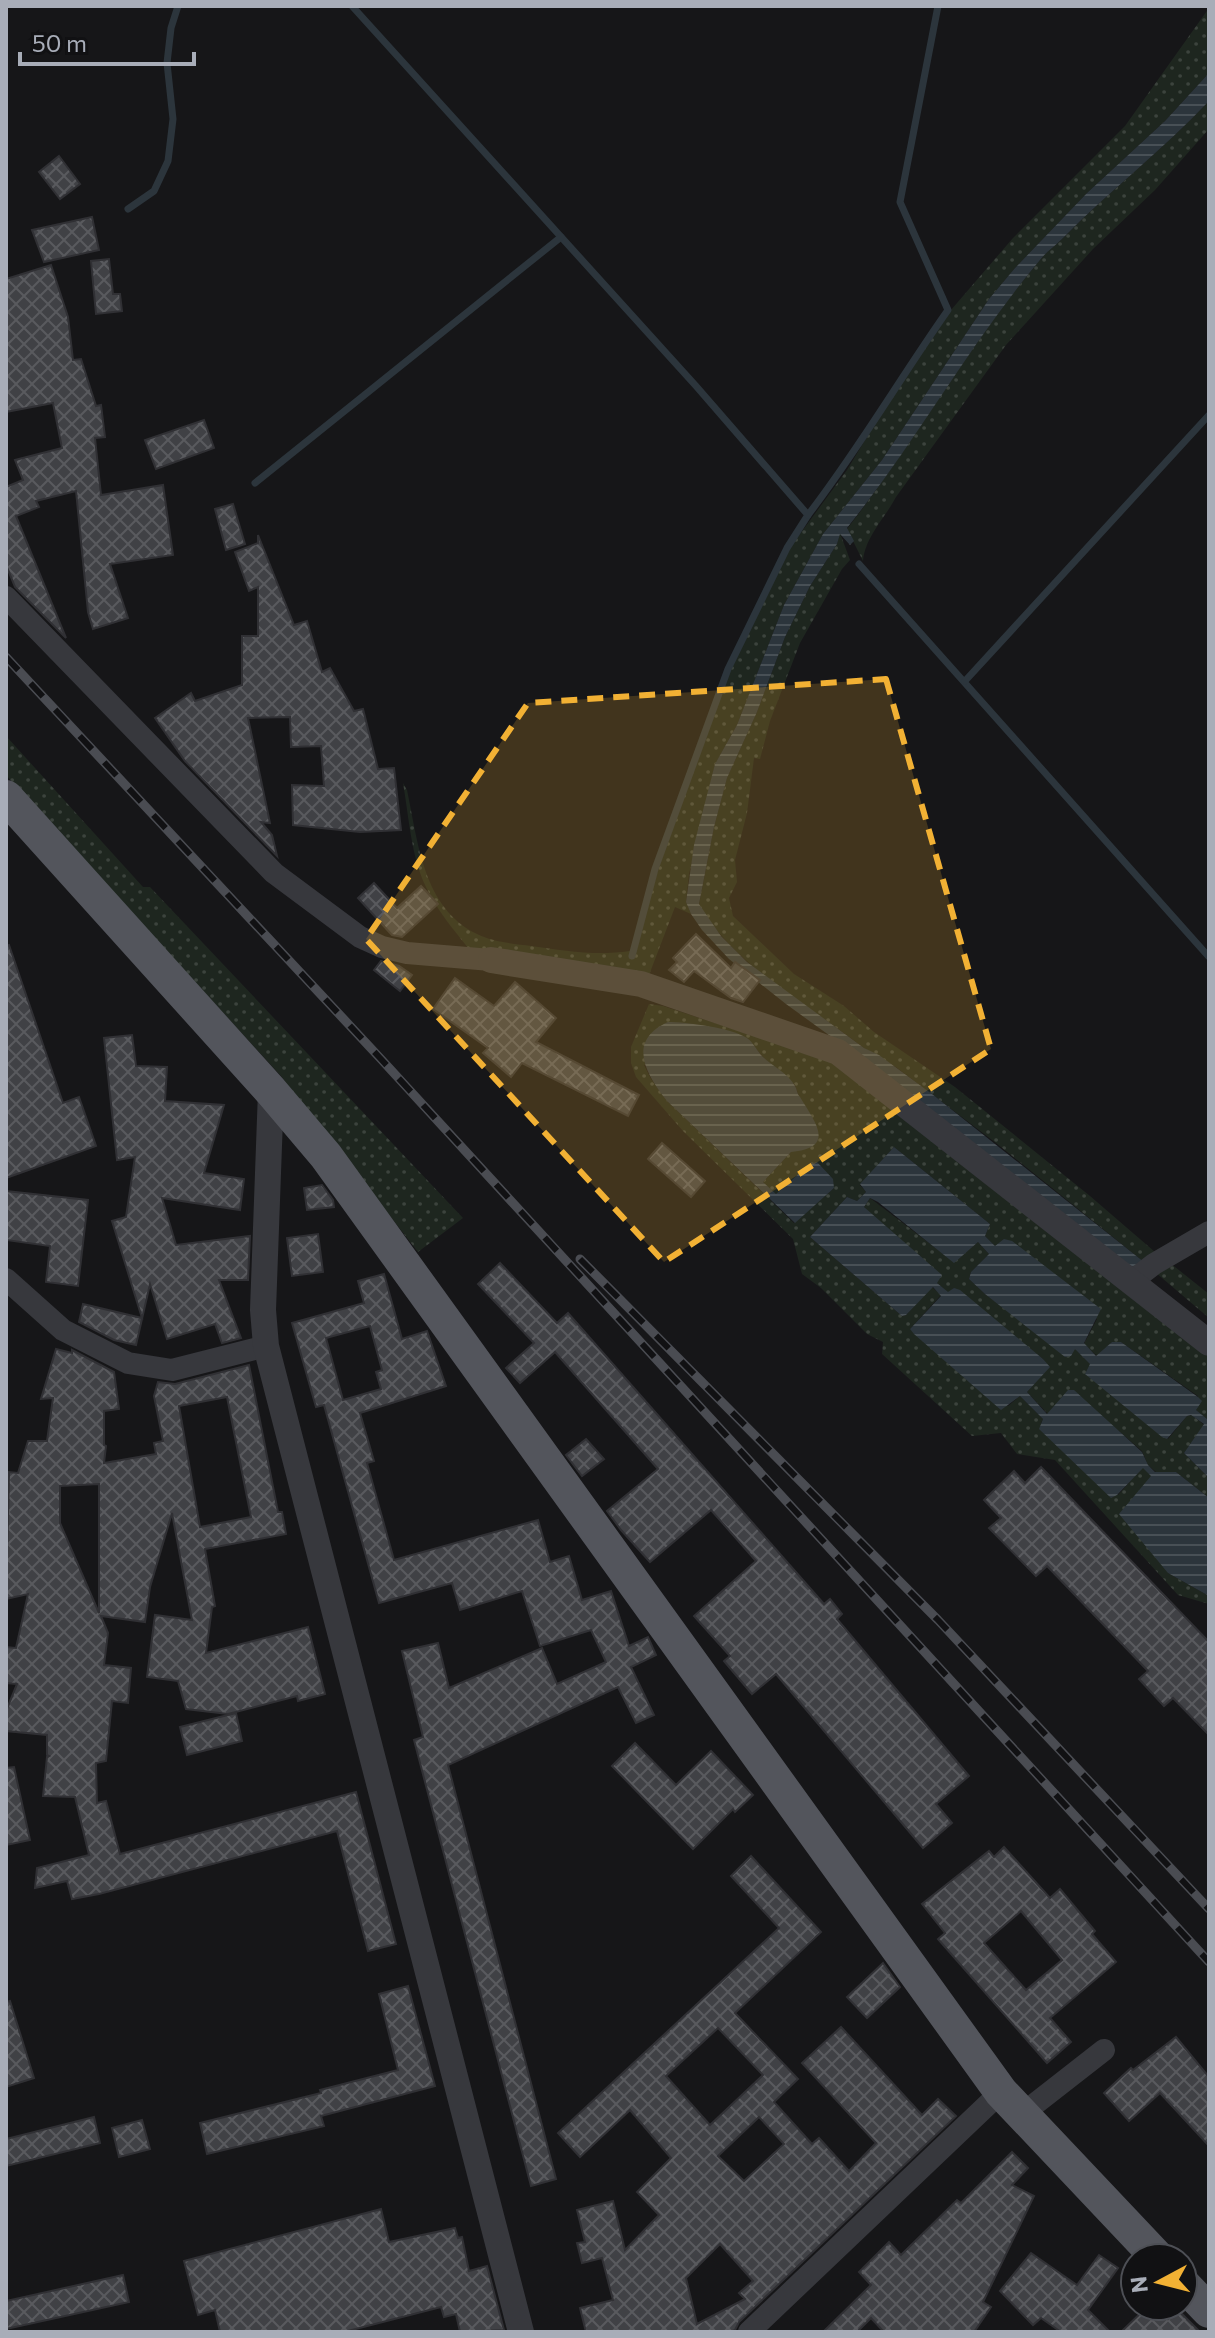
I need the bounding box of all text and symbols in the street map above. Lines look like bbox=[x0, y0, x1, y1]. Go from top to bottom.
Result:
scale bar bbox=[20, 16, 194, 66]
text: 50 m bbox=[32, 28, 87, 57]
north arrow bbox=[1119, 2242, 1199, 2322]
text: N bbox=[1124, 2275, 1153, 2294]

